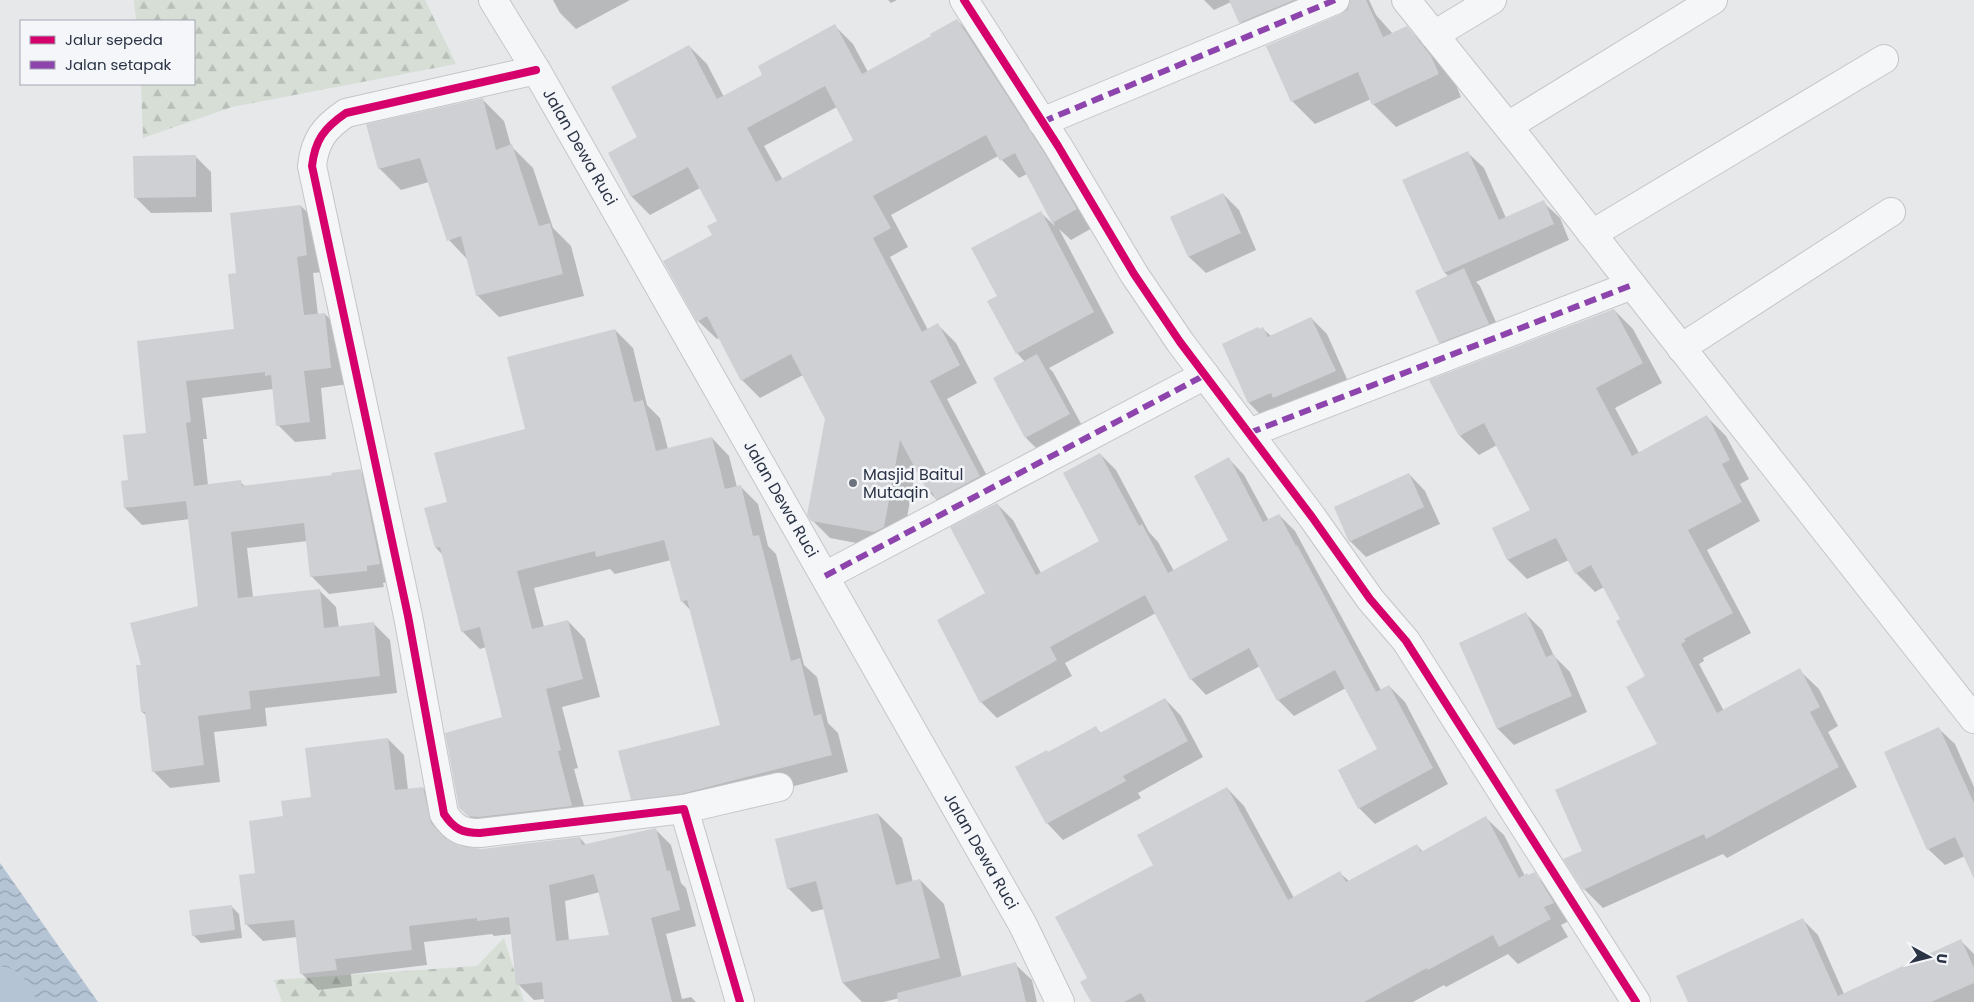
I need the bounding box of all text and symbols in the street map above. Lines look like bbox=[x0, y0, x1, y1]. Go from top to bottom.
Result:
legend bbox=[20, 20, 195, 85]
text: Jalur sepeda bbox=[65, 29, 163, 50]
text: Jalan setapak bbox=[65, 54, 172, 75]
street label: Jalan Dewa Ruci bbox=[537, 84, 623, 210]
street label: Jalan Dewa Ruci bbox=[738, 436, 824, 562]
place label: Masjid Baitul Mutaqin bbox=[863, 463, 964, 504]
marker: Masjid Baitul Mutaqin bbox=[847, 477, 859, 489]
street label: Jalan Dewa Ruci bbox=[938, 788, 1024, 914]
north arrow bbox=[1904, 932, 1954, 982]
text: U bbox=[1931, 952, 1952, 965]

